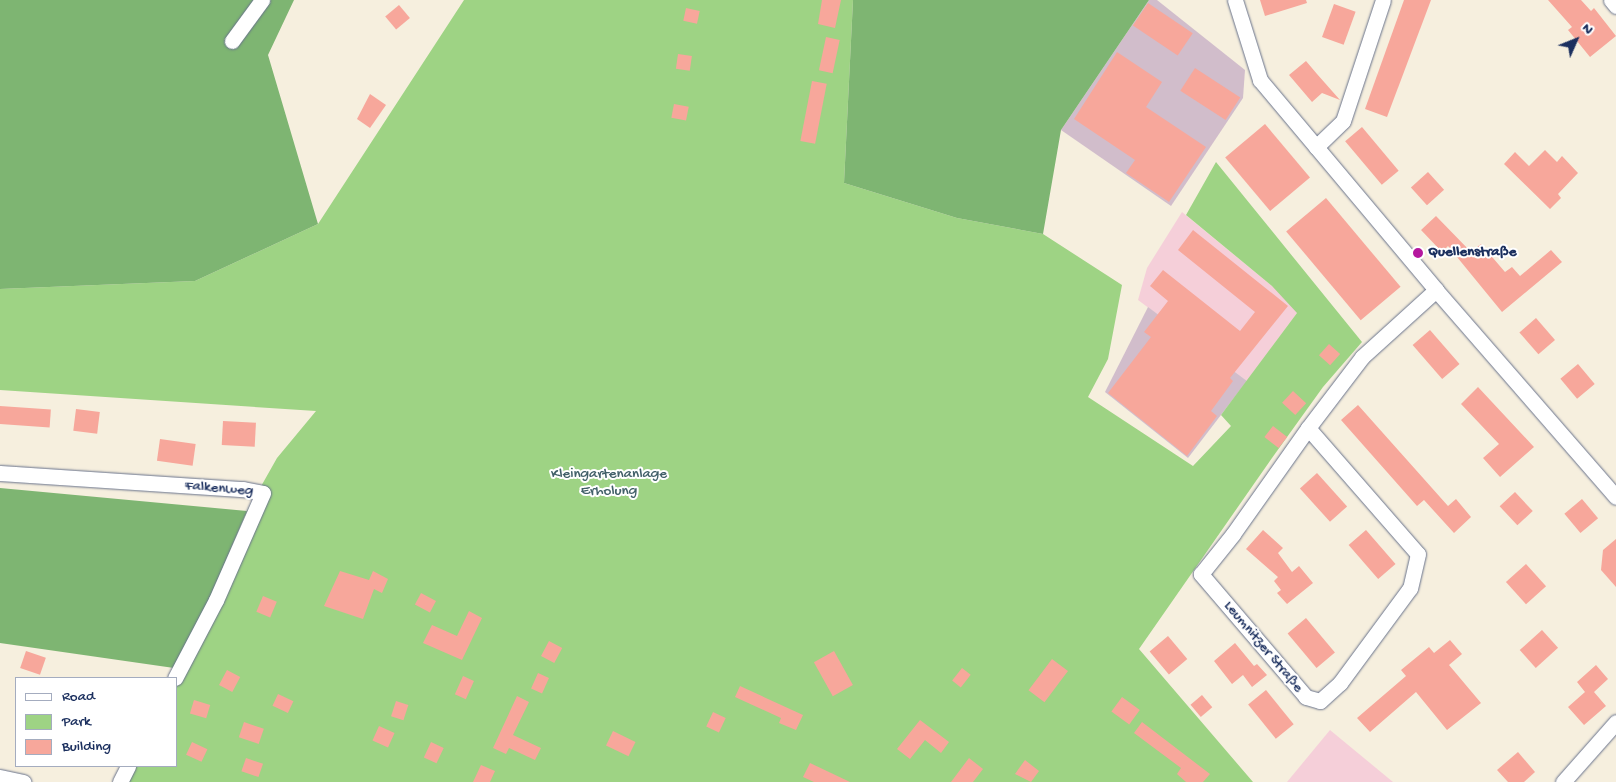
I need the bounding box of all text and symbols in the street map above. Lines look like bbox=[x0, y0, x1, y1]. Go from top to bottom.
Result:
north arrow bbox=[1551, 15, 1601, 65]
text: N bbox=[1578, 20, 1596, 38]
place label: Quellenstraße bbox=[1428, 244, 1516, 262]
marker: Quellenstraße bbox=[1412, 247, 1424, 259]
park label: Kleingartenanlage Erholung bbox=[551, 465, 667, 500]
street label: Falkenweg bbox=[184, 477, 254, 501]
street label: Leumnitzer Straße bbox=[1219, 597, 1307, 697]
legend bbox=[15, 677, 178, 767]
text: Road bbox=[62, 688, 95, 706]
text: Park bbox=[62, 713, 91, 731]
text: Building bbox=[62, 738, 111, 756]

